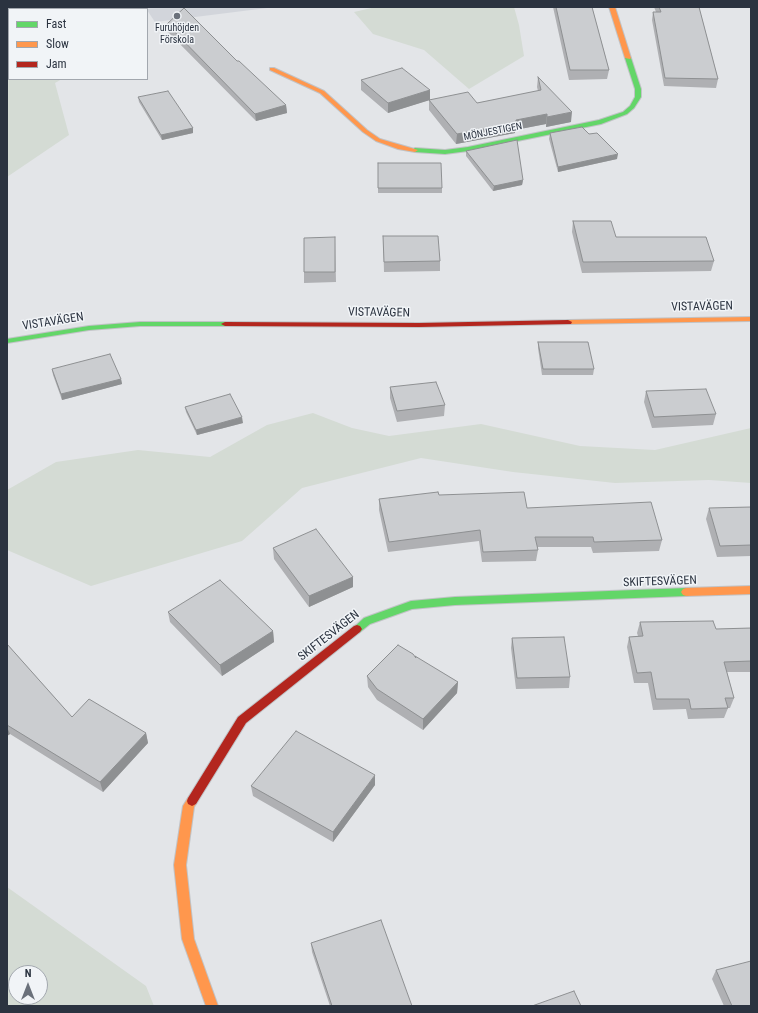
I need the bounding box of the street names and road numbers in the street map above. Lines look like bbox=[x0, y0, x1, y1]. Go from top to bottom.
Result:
street label: MÖNJESTIGEN bbox=[463, 120, 523, 144]
street label: VISTAVÄGEN bbox=[671, 299, 733, 315]
street label: VISTAVÄGEN bbox=[348, 305, 410, 321]
street label: VISTAVÄGEN bbox=[21, 310, 85, 334]
street label: SKIFTESVÄGEN bbox=[623, 574, 697, 590]
street label: SKIFTESVÄGEN bbox=[296, 608, 362, 664]

